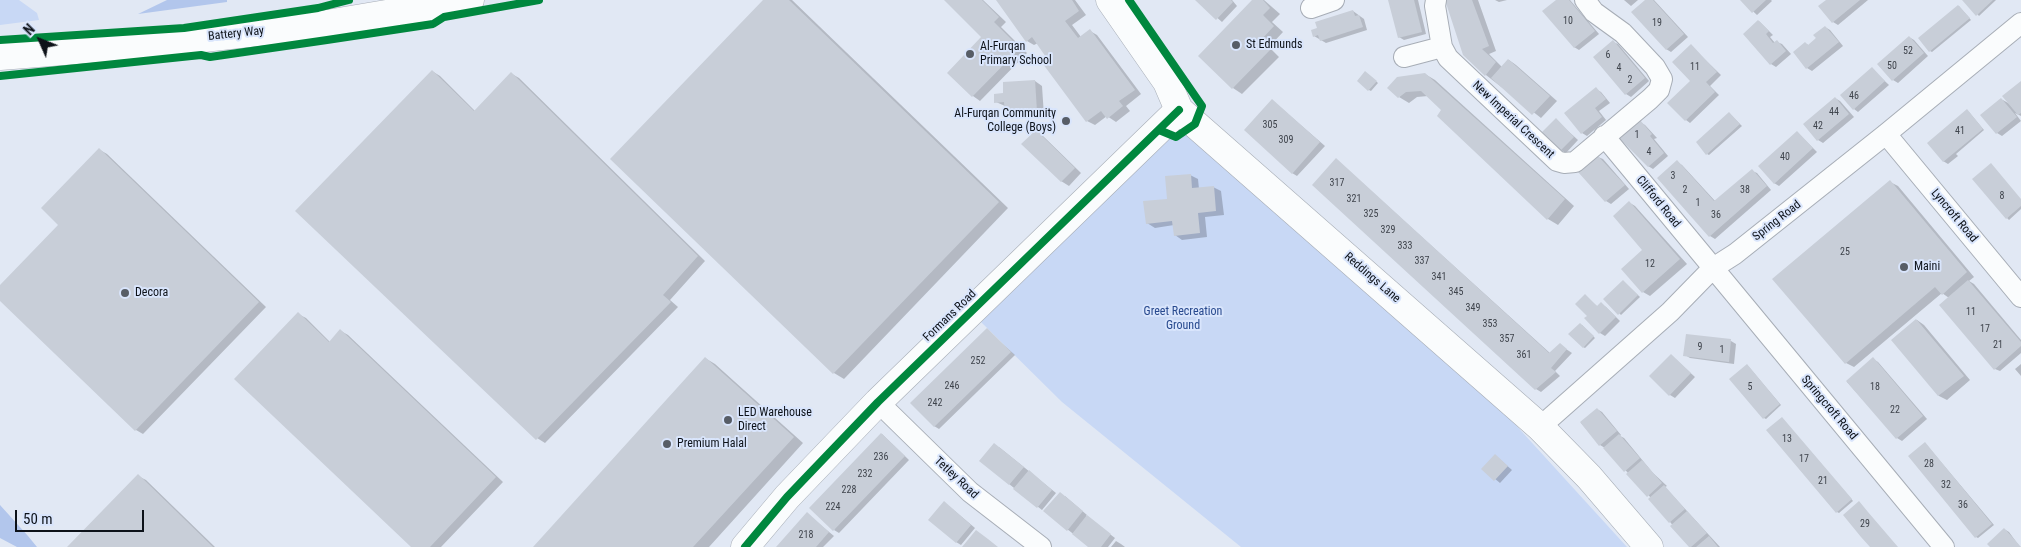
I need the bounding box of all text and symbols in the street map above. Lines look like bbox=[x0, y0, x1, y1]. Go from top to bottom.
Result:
north arrow bbox=[15, 15, 65, 65]
house number: 10 bbox=[1563, 15, 1573, 27]
house number: 19 bbox=[1652, 17, 1662, 29]
text: N bbox=[20, 21, 38, 38]
street label: Battery Way bbox=[207, 24, 265, 44]
place label: St Edmunds bbox=[1246, 38, 1302, 52]
marker: St Edmunds bbox=[1230, 39, 1242, 51]
place label: Al-Furqan Primary School bbox=[980, 40, 1052, 68]
house number: 52 bbox=[1903, 45, 1913, 57]
marker: Al-Furqan Primary School bbox=[964, 48, 976, 60]
house number: 6 bbox=[1606, 49, 1610, 61]
house number: 50 bbox=[1887, 60, 1897, 72]
house number: 11 bbox=[1690, 61, 1700, 73]
house number: 4 bbox=[1617, 62, 1621, 74]
house number: 2 bbox=[1628, 74, 1632, 86]
street label: New Imperial Crescent bbox=[1469, 78, 1557, 162]
house number: 46 bbox=[1849, 90, 1859, 102]
house number: 44 bbox=[1829, 106, 1839, 118]
place label: Al-Furqan Community College (Boys) bbox=[954, 107, 1056, 135]
marker: Al-Furqan Community College (Boys) bbox=[1060, 115, 1072, 127]
house number: 305 bbox=[1263, 119, 1277, 131]
house number: 42 bbox=[1813, 120, 1823, 132]
house number: 41 bbox=[1955, 125, 1965, 137]
house number: 1 bbox=[1635, 129, 1639, 141]
house number: 309 bbox=[1279, 134, 1293, 146]
house number: 4 bbox=[1647, 146, 1651, 158]
house number: 40 bbox=[1780, 151, 1790, 163]
house number: 3 bbox=[1671, 170, 1675, 182]
street label: Clifford Road bbox=[1633, 173, 1683, 231]
house number: 317 bbox=[1330, 177, 1344, 189]
house number: 2 bbox=[1683, 184, 1687, 196]
house number: 38 bbox=[1740, 184, 1750, 196]
street label: Lyncroft Road bbox=[1928, 186, 1980, 246]
house number: 8 bbox=[2000, 190, 2004, 202]
house number: 321 bbox=[1347, 193, 1361, 205]
house number: 1 bbox=[1696, 197, 1700, 209]
street label: Spring Road bbox=[1750, 198, 1804, 244]
house number: 325 bbox=[1364, 208, 1378, 220]
house number: 36 bbox=[1711, 209, 1721, 221]
house number: 329 bbox=[1381, 224, 1395, 236]
house number: 333 bbox=[1398, 240, 1412, 252]
house number: 25 bbox=[1840, 246, 1850, 258]
street label: Reddings Lane bbox=[1341, 250, 1403, 306]
house number: 337 bbox=[1415, 255, 1429, 267]
house number: 12 bbox=[1645, 258, 1655, 270]
place label: Maini bbox=[1914, 260, 1940, 274]
marker: Maini bbox=[1898, 261, 1910, 273]
house number: 341 bbox=[1432, 271, 1446, 283]
place label: Decora bbox=[135, 286, 168, 300]
house number: 345 bbox=[1449, 286, 1463, 298]
marker: Decora bbox=[119, 287, 131, 299]
street label: Formans Road bbox=[920, 287, 980, 345]
house number: 349 bbox=[1466, 302, 1480, 314]
park label: Greet Recreation Ground bbox=[1144, 305, 1222, 333]
house number: 11 bbox=[1966, 306, 1976, 318]
house number: 353 bbox=[1483, 318, 1497, 330]
house number: 17 bbox=[1980, 323, 1990, 335]
house number: 357 bbox=[1500, 333, 1514, 345]
house number: 21 bbox=[1993, 339, 2003, 351]
house number: 9 bbox=[1698, 341, 1702, 353]
house number: 1 bbox=[1720, 344, 1724, 356]
house number: 361 bbox=[1517, 349, 1531, 361]
house number: 252 bbox=[971, 355, 985, 367]
street label: Springcroft Road bbox=[1798, 373, 1860, 443]
house number: 246 bbox=[945, 380, 959, 392]
house number: 5 bbox=[1748, 381, 1752, 393]
house number: 18 bbox=[1870, 381, 1880, 393]
house number: 242 bbox=[928, 397, 942, 409]
house number: 22 bbox=[1890, 404, 1900, 416]
place label: LED Warehouse Direct bbox=[738, 406, 812, 434]
marker: LED Warehouse Direct bbox=[722, 414, 734, 426]
house number: 13 bbox=[1782, 433, 1792, 445]
place label: Premium Halal bbox=[677, 437, 747, 451]
marker: Premium Halal bbox=[661, 438, 673, 450]
house number: 236 bbox=[874, 451, 888, 463]
house number: 17 bbox=[1799, 453, 1809, 465]
street label: Tetley Road bbox=[931, 454, 981, 502]
house number: 28 bbox=[1924, 458, 1934, 470]
house number: 232 bbox=[858, 468, 872, 480]
house number: 21 bbox=[1818, 475, 1828, 487]
house number: 32 bbox=[1941, 479, 1951, 491]
house number: 228 bbox=[842, 484, 856, 496]
house number: 36 bbox=[1958, 499, 1968, 511]
scale bar bbox=[18, 500, 146, 532]
house number: 224 bbox=[826, 501, 840, 513]
text: 50 m bbox=[23, 510, 53, 528]
house number: 29 bbox=[1860, 518, 1870, 530]
house number: 218 bbox=[799, 529, 813, 541]

